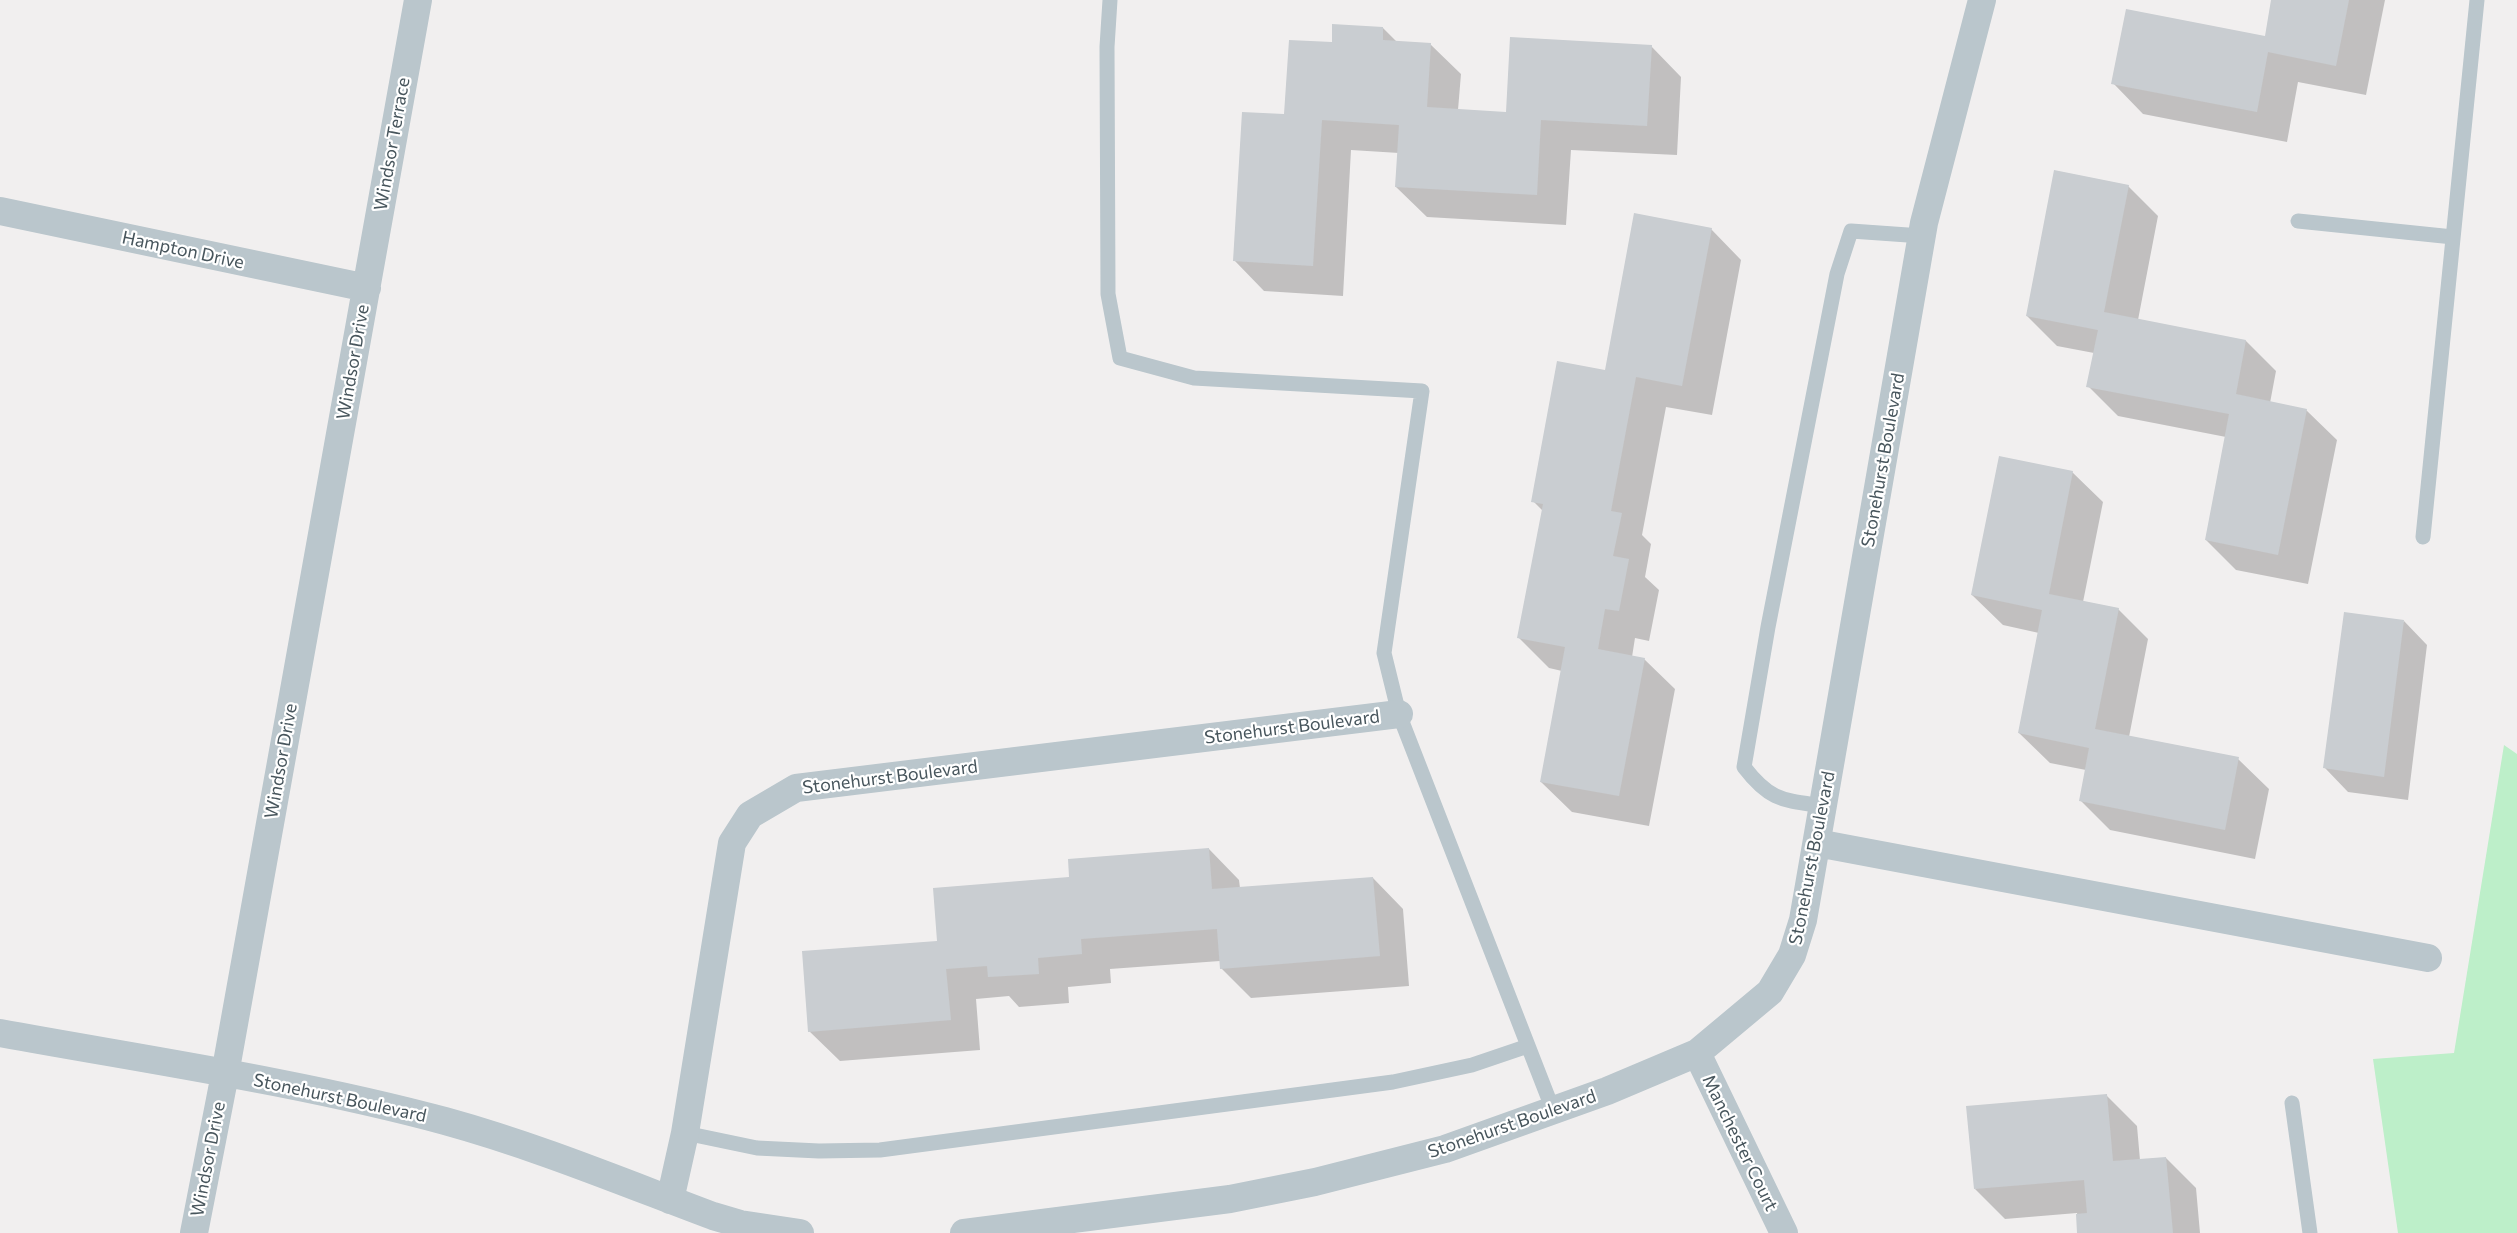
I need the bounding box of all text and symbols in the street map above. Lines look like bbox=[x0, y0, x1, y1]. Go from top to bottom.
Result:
street label: Windsor Terrace bbox=[370, 76, 414, 212]
street label: Hampton Drive bbox=[120, 227, 246, 273]
street label: Windsor Drive bbox=[332, 303, 374, 421]
street label: Stonehurst Boulevard bbox=[1857, 371, 1909, 549]
street label: Windsor Drive bbox=[260, 702, 302, 820]
street label: Stonehurst Boulevard bbox=[1203, 706, 1381, 748]
street label: Stonehurst Boulevard bbox=[801, 756, 979, 798]
street label: Stonehurst Boulevard bbox=[1785, 769, 1839, 947]
street label: Stonehurst Boulevard bbox=[251, 1069, 429, 1127]
street label: Manchester Court bbox=[1698, 1071, 1782, 1215]
street label: Stonehurst Boulevard bbox=[1425, 1085, 1599, 1163]
street label: Windsor Drive bbox=[186, 1100, 230, 1218]

